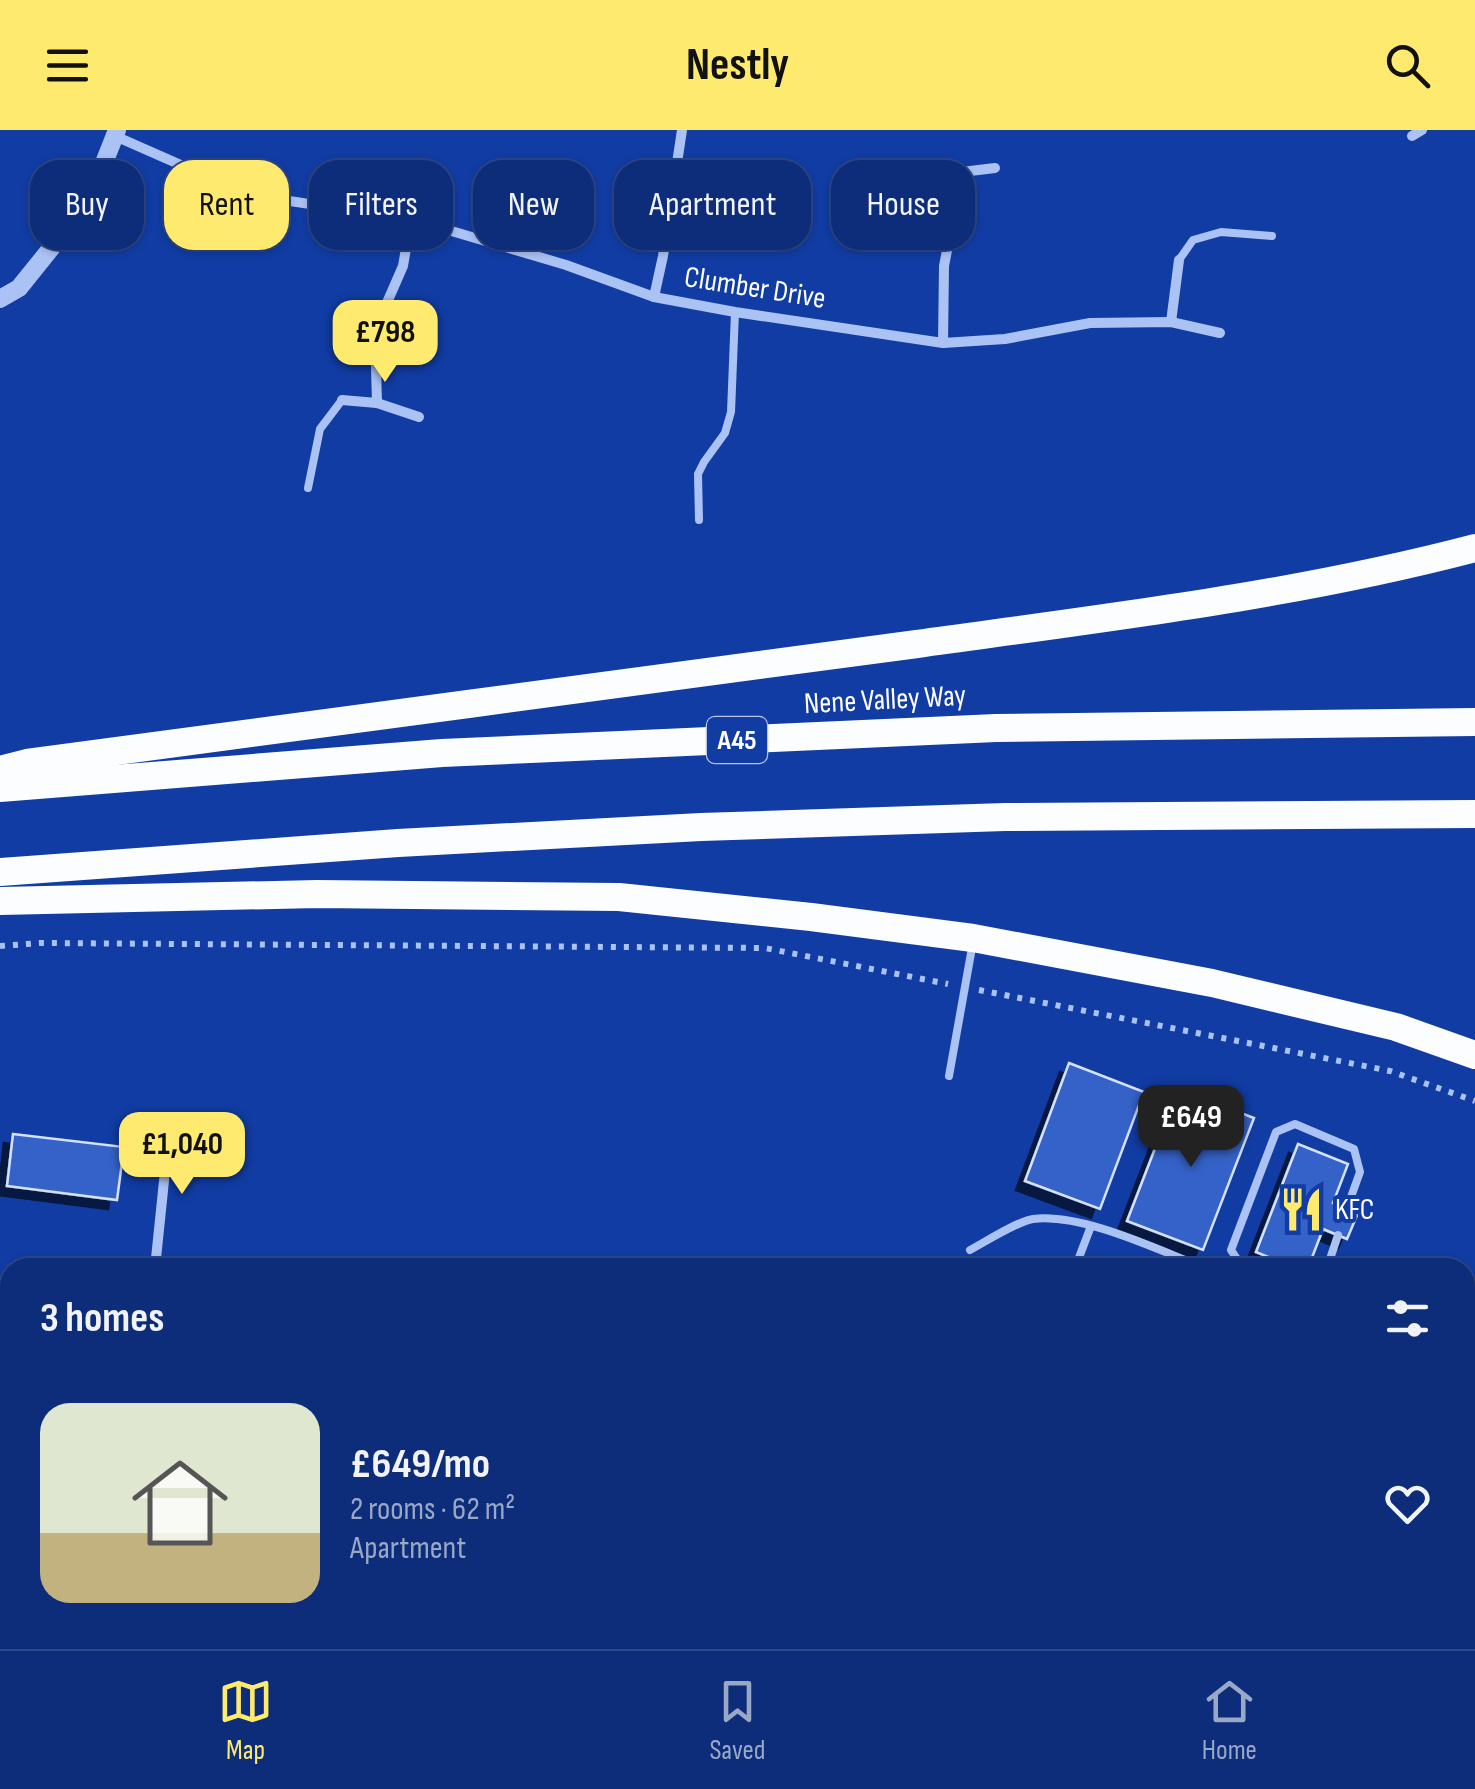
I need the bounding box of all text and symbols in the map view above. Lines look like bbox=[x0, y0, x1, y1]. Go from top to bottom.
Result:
icon: menu bbox=[40, 38, 95, 93]
text: Nestly bbox=[686, 38, 789, 93]
icon: search bbox=[1380, 38, 1435, 93]
chip: Buy bbox=[30, 160, 144, 250]
chip: Rent bbox=[164, 160, 289, 250]
chip: Filters bbox=[309, 160, 453, 250]
chip: New bbox=[473, 160, 594, 250]
chip: Apartment bbox=[614, 160, 811, 250]
chip: House bbox=[831, 160, 975, 250]
street label: Clumber Drive bbox=[682, 259, 828, 317]
pin: £798 bbox=[326, 300, 444, 385]
text: £798 bbox=[355, 313, 415, 352]
street label: Nene Valley Way bbox=[803, 678, 967, 722]
road number: A45 bbox=[707, 717, 767, 763]
pin: £649 bbox=[1132, 1085, 1250, 1170]
text: £649 bbox=[1160, 1098, 1222, 1137]
pin: £1,040 bbox=[101, 1112, 263, 1197]
text: £1,040 bbox=[141, 1125, 223, 1164]
restaurant icon: KFC bbox=[1278, 1186, 1326, 1234]
place label: KFC bbox=[1335, 1192, 1374, 1228]
icon: filters bbox=[1380, 1291, 1435, 1346]
text: 3 homes bbox=[40, 1293, 164, 1344]
text: £649/mo bbox=[350, 1439, 490, 1490]
icon: home bbox=[120, 1443, 240, 1563]
icon: heart bbox=[1380, 1476, 1435, 1531]
text: 2 rooms · 62 m² bbox=[350, 1490, 515, 1529]
text: Apartment bbox=[350, 1529, 466, 1568]
tab: Map bbox=[218, 1674, 273, 1767]
tab: Saved bbox=[709, 1674, 766, 1767]
tab: Home bbox=[1202, 1674, 1257, 1767]

